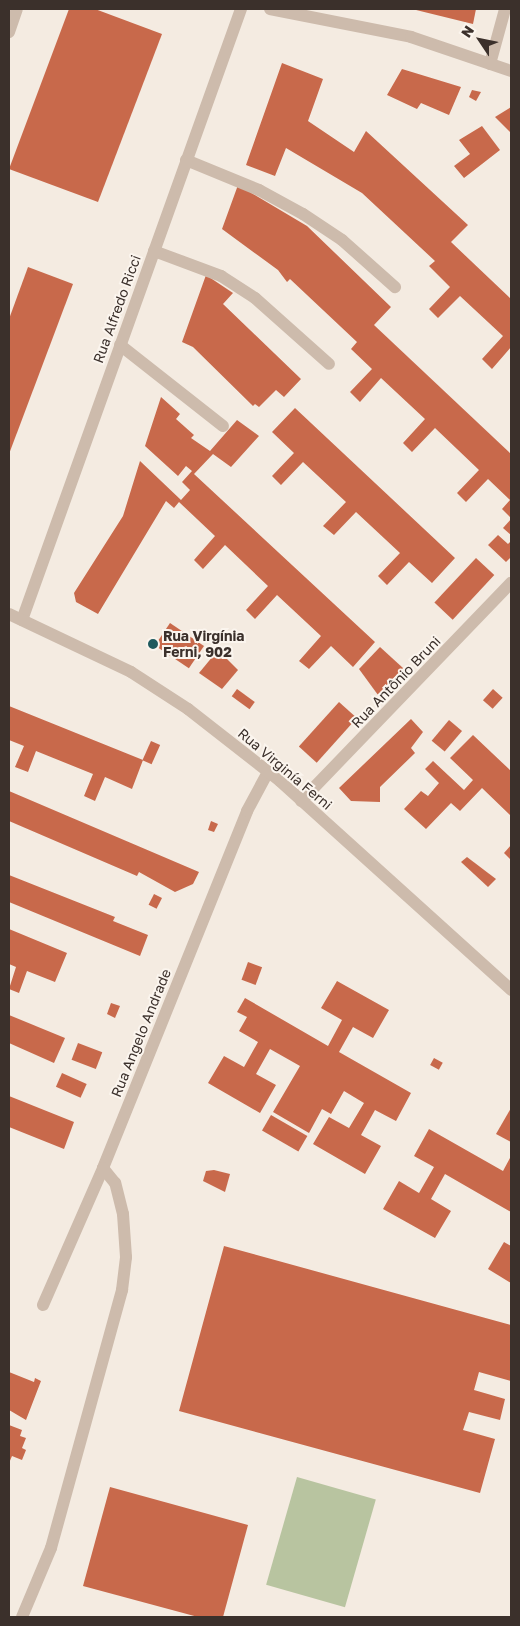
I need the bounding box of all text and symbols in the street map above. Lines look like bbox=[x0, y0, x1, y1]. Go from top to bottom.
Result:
north arrow bbox=[455, 15, 505, 65]
text: N bbox=[457, 22, 477, 41]
street label: Rua Alfredo Ricci bbox=[90, 253, 144, 365]
place label: Rua Virgínia Ferni, 902 bbox=[163, 628, 244, 660]
street label: Rua Antônio Bruni bbox=[348, 633, 444, 731]
marker: Rua Virgínia Ferni, 902 bbox=[147, 638, 159, 650]
street label: Rua Virginía Ferni bbox=[234, 725, 336, 813]
street label: Rua Angelo Andrade bbox=[108, 967, 174, 1099]

